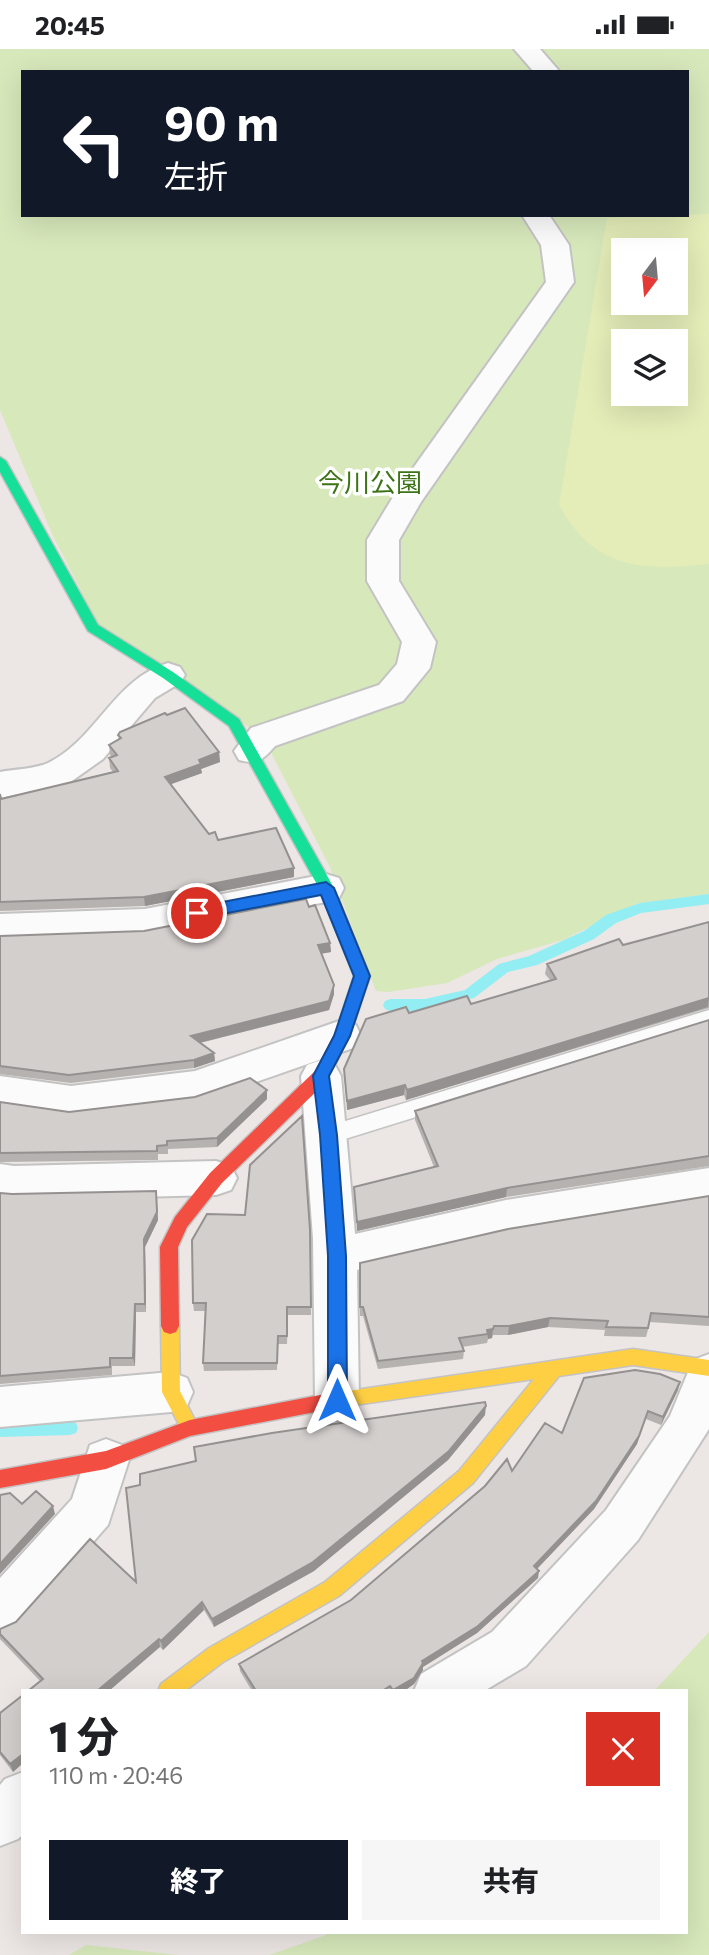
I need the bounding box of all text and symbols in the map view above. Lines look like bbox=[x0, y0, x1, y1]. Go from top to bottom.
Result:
text: 20:45 bbox=[35, 9, 105, 40]
text: 90 m bbox=[164, 91, 279, 151]
icon: left bbox=[49, 98, 140, 189]
text: 左折 bbox=[164, 155, 228, 195]
north arrow bbox=[611, 238, 688, 315]
map controls bbox=[611, 238, 688, 406]
button: layers bbox=[611, 329, 688, 406]
park label: 今川公園 bbox=[318, 466, 422, 497]
pin bbox=[167, 883, 227, 943]
icon: arrive bbox=[178, 894, 216, 932]
position arrow bbox=[300, 1363, 374, 1437]
text: 1 分 bbox=[49, 1709, 119, 1761]
button: close bbox=[586, 1712, 660, 1786]
text: 110 m · 20:46 bbox=[49, 1761, 183, 1789]
button: 終了 bbox=[49, 1840, 348, 1920]
button: 共有 bbox=[362, 1840, 660, 1920]

